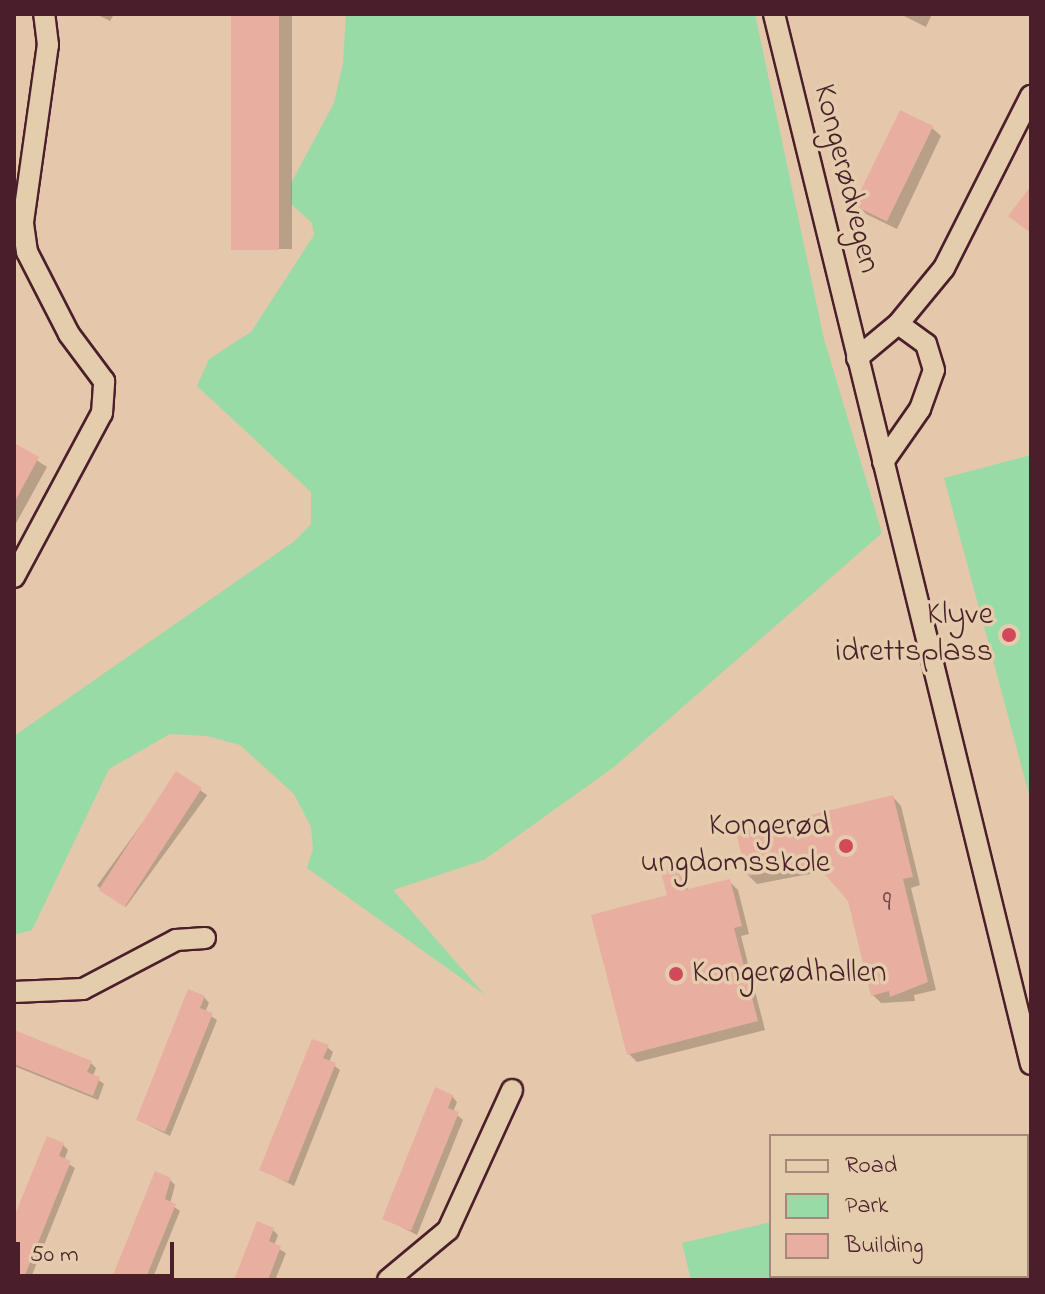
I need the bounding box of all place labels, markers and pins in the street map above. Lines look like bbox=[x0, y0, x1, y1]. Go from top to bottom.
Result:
place label: Klyve idrettsplass bbox=[836, 598, 993, 673]
marker: Klyve idrettsplass bbox=[1000, 626, 1018, 644]
place label: Kongerød ungdomsskole bbox=[640, 809, 830, 884]
marker: Kongerød ungdomsskole bbox=[837, 837, 855, 855]
place label: Kongerødhallen bbox=[692, 955, 887, 993]
marker: Kongerødhallen bbox=[667, 965, 685, 983]

